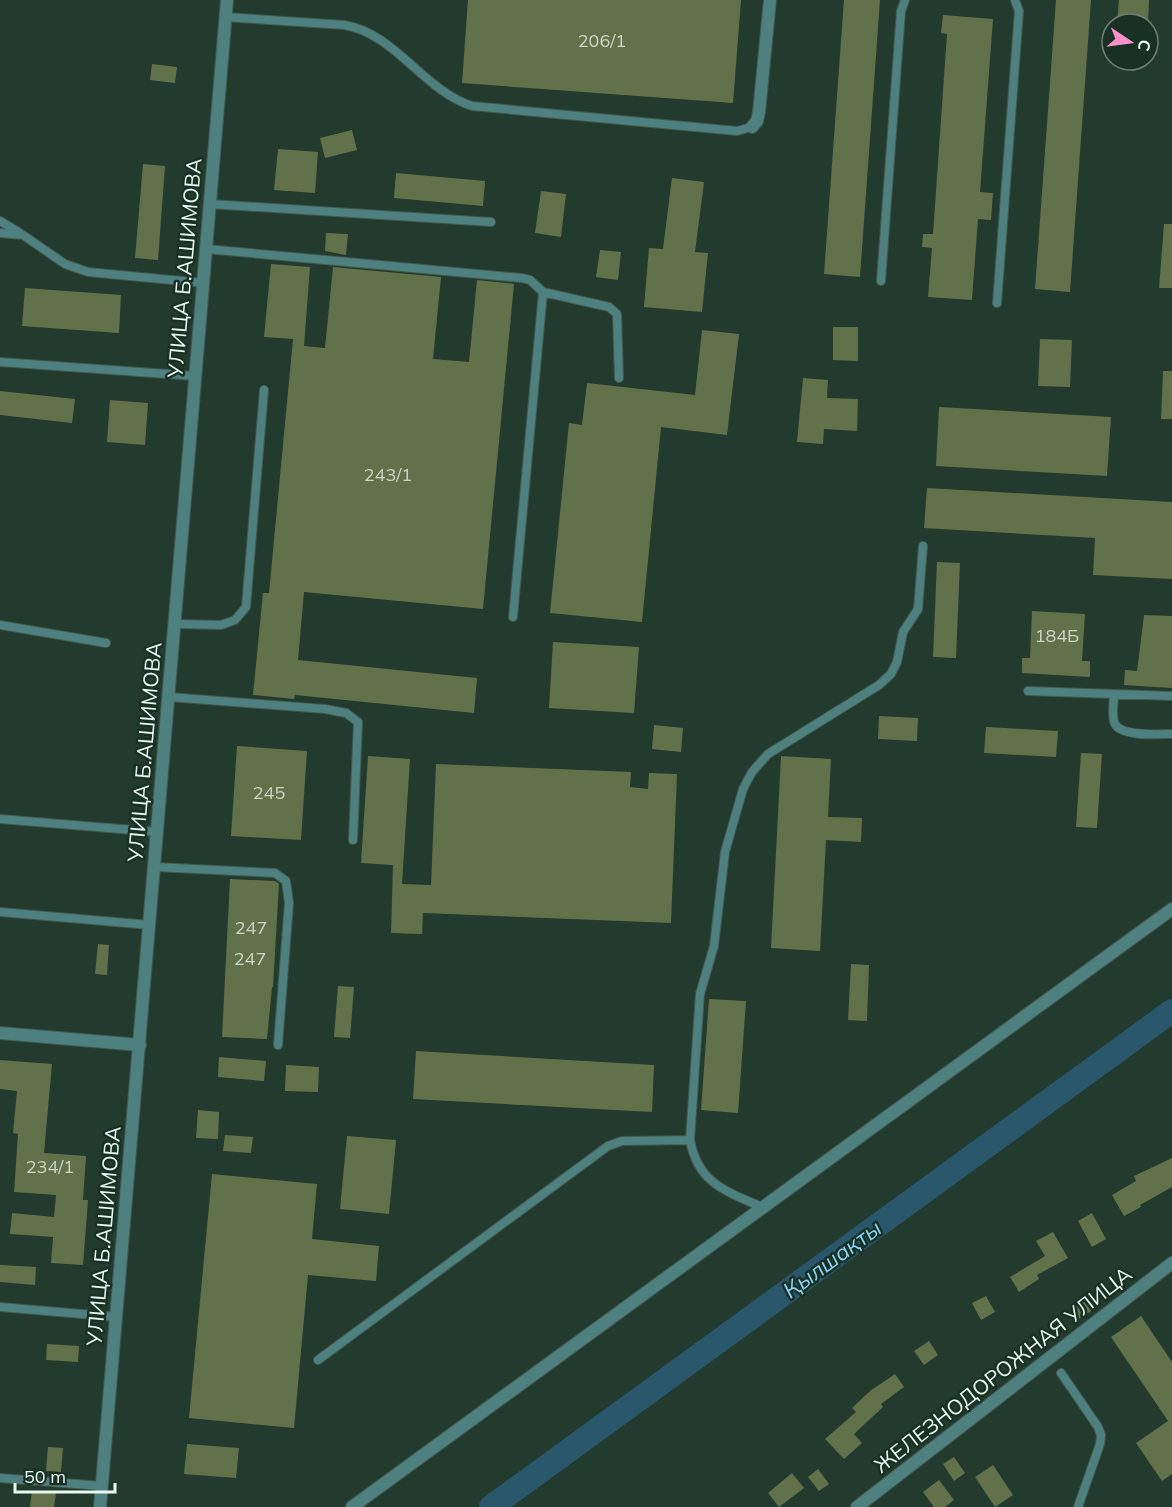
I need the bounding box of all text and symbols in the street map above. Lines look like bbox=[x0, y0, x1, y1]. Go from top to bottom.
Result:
north arrow bbox=[1100, 12, 1160, 72]
house number: 206/1 bbox=[578, 29, 626, 52]
text: С bbox=[1134, 38, 1156, 53]
street label: УЛИЦА Б.АШИМОВА bbox=[161, 156, 207, 380]
house number: 243/1 bbox=[364, 463, 412, 486]
house number: 184Б bbox=[1035, 624, 1079, 647]
street label: УЛИЦА Б.АШИМОВА bbox=[121, 640, 167, 864]
house number: 245 bbox=[253, 781, 285, 804]
house number: 247 bbox=[235, 916, 267, 939]
house number: 247 bbox=[234, 947, 266, 970]
street label: УЛИЦА Б.АШИМОВА bbox=[80, 1124, 126, 1348]
house number: 234/1 bbox=[26, 1155, 74, 1178]
water label: Қылшақты bbox=[777, 1214, 887, 1304]
street label: ЖЕЛЕЗНОДОРОЖНАЯ УЛИЦА bbox=[868, 1260, 1137, 1478]
scale bar bbox=[15, 1456, 116, 1494]
text: 50 m bbox=[24, 1465, 66, 1488]

